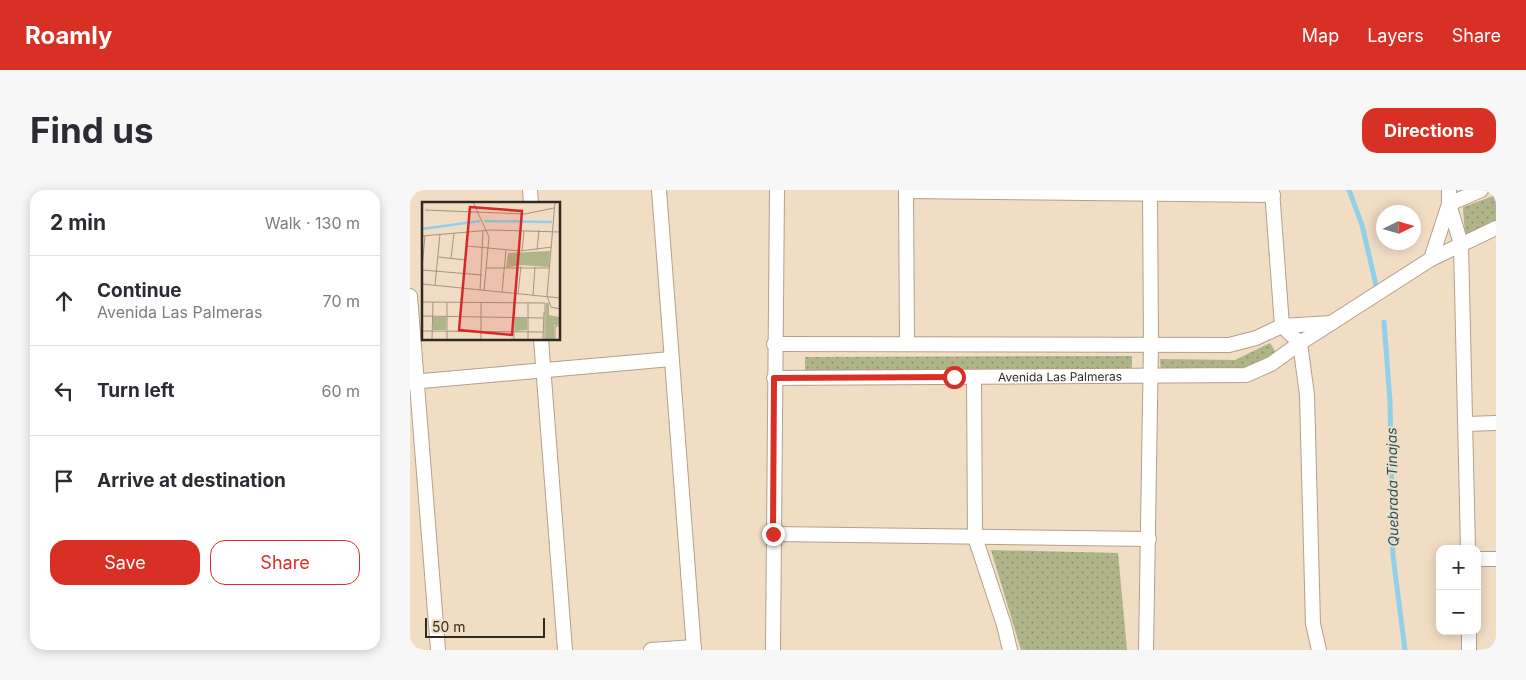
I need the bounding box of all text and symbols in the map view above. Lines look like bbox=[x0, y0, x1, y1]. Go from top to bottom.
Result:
text: Roamly bbox=[25, 21, 112, 50]
text: Map bbox=[1302, 25, 1339, 46]
text: Layers bbox=[1367, 25, 1424, 46]
text: Share bbox=[1452, 25, 1501, 46]
button: Directions bbox=[1362, 108, 1496, 153]
text: Find us bbox=[30, 109, 154, 151]
inset map bbox=[422, 202, 560, 340]
north arrow bbox=[1376, 205, 1421, 250]
text: 2 min bbox=[50, 210, 106, 235]
text: Walk · 130 m bbox=[265, 213, 360, 233]
text: Continue bbox=[97, 279, 182, 302]
icon: ahead bbox=[50, 287, 78, 315]
text: 70 m bbox=[323, 291, 360, 311]
text: Avenida Las Palmeras bbox=[97, 302, 262, 322]
route start bbox=[943, 366, 966, 389]
street label: Avenida Las Palmeras bbox=[998, 368, 1122, 384]
icon: left bbox=[50, 377, 78, 405]
text: Turn left bbox=[97, 379, 175, 402]
text: 60 m bbox=[321, 381, 360, 401]
water label: Quebrada Tinajas bbox=[1382, 427, 1402, 547]
icon: arrive bbox=[50, 467, 78, 495]
text: Arrive at destination bbox=[97, 469, 286, 492]
route end bbox=[762, 523, 785, 546]
button: Save bbox=[50, 540, 200, 585]
button: Share bbox=[210, 540, 360, 585]
map controls bbox=[1436, 545, 1481, 635]
button: + bbox=[1436, 545, 1481, 590]
button: − bbox=[1436, 590, 1481, 635]
scale bar bbox=[425, 615, 545, 638]
text: 50 m bbox=[432, 618, 466, 635]

